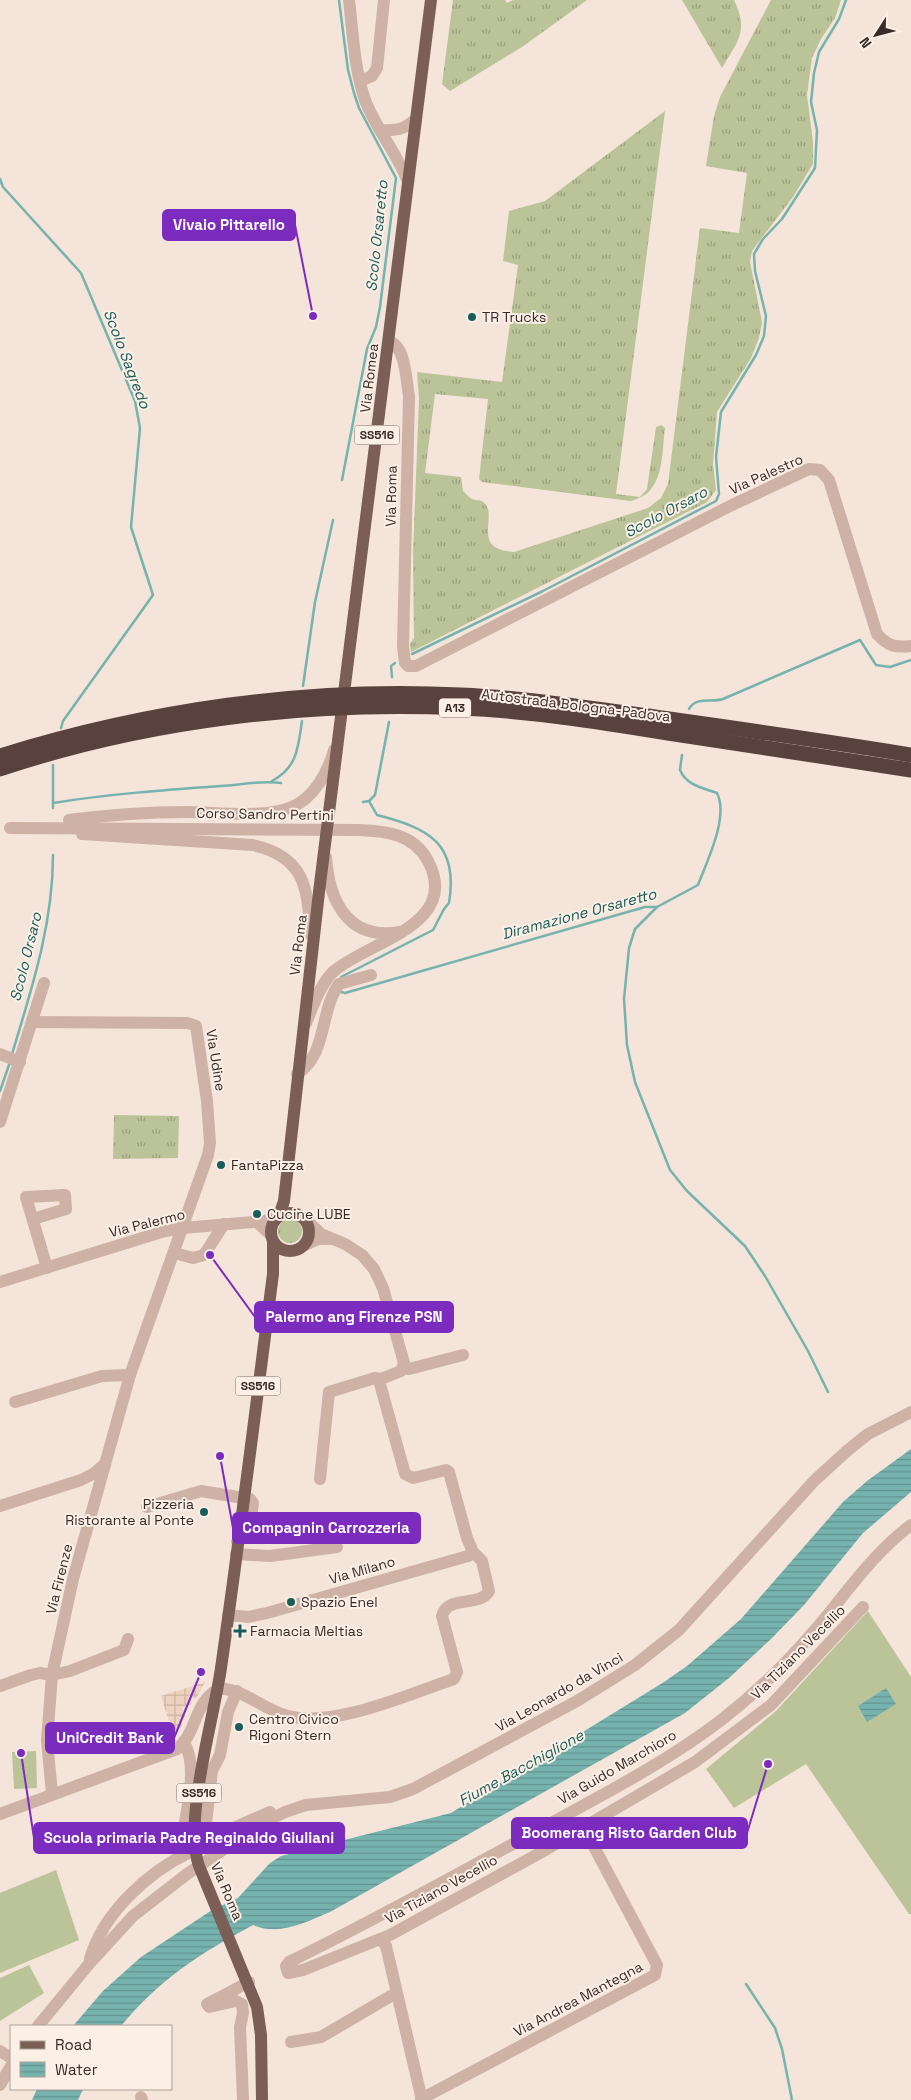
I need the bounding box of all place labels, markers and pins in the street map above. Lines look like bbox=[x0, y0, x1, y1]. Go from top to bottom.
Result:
callout: Vivaio Pittarello bbox=[163, 210, 295, 240]
place label: TR Trucks bbox=[482, 308, 546, 326]
marker: TR Trucks bbox=[466, 311, 478, 323]
place label: FantaPizza bbox=[231, 1156, 304, 1174]
marker: FantaPizza bbox=[215, 1159, 227, 1171]
place label: Cucine LUBE bbox=[267, 1205, 351, 1223]
marker: Cucine LUBE bbox=[251, 1208, 263, 1220]
callout: Palermo ang Firenze PSN bbox=[255, 1302, 453, 1332]
place label: Pizzeria Ristorante al Ponte bbox=[65, 1495, 194, 1529]
marker: Pizzeria Ristorante al Ponte bbox=[198, 1506, 210, 1518]
callout: Compagnin Carrozzeria bbox=[233, 1513, 420, 1543]
place label: Spazio Enel bbox=[301, 1593, 378, 1611]
marker: Spazio Enel bbox=[285, 1596, 297, 1608]
place label: Farmacia Meltias bbox=[250, 1622, 363, 1640]
marker: Farmacia Meltias bbox=[234, 1625, 246, 1637]
place label: Centro Civico Rigoni Stern bbox=[249, 1710, 339, 1744]
marker: Centro Civico Rigoni Stern bbox=[233, 1721, 245, 1733]
callout: UniCredit Bank bbox=[46, 1723, 174, 1753]
callout: Boomerang Risto Garden Club bbox=[512, 1818, 747, 1848]
callout: Scuola primaria Padre Reginaldo Giuliani bbox=[34, 1823, 344, 1853]

